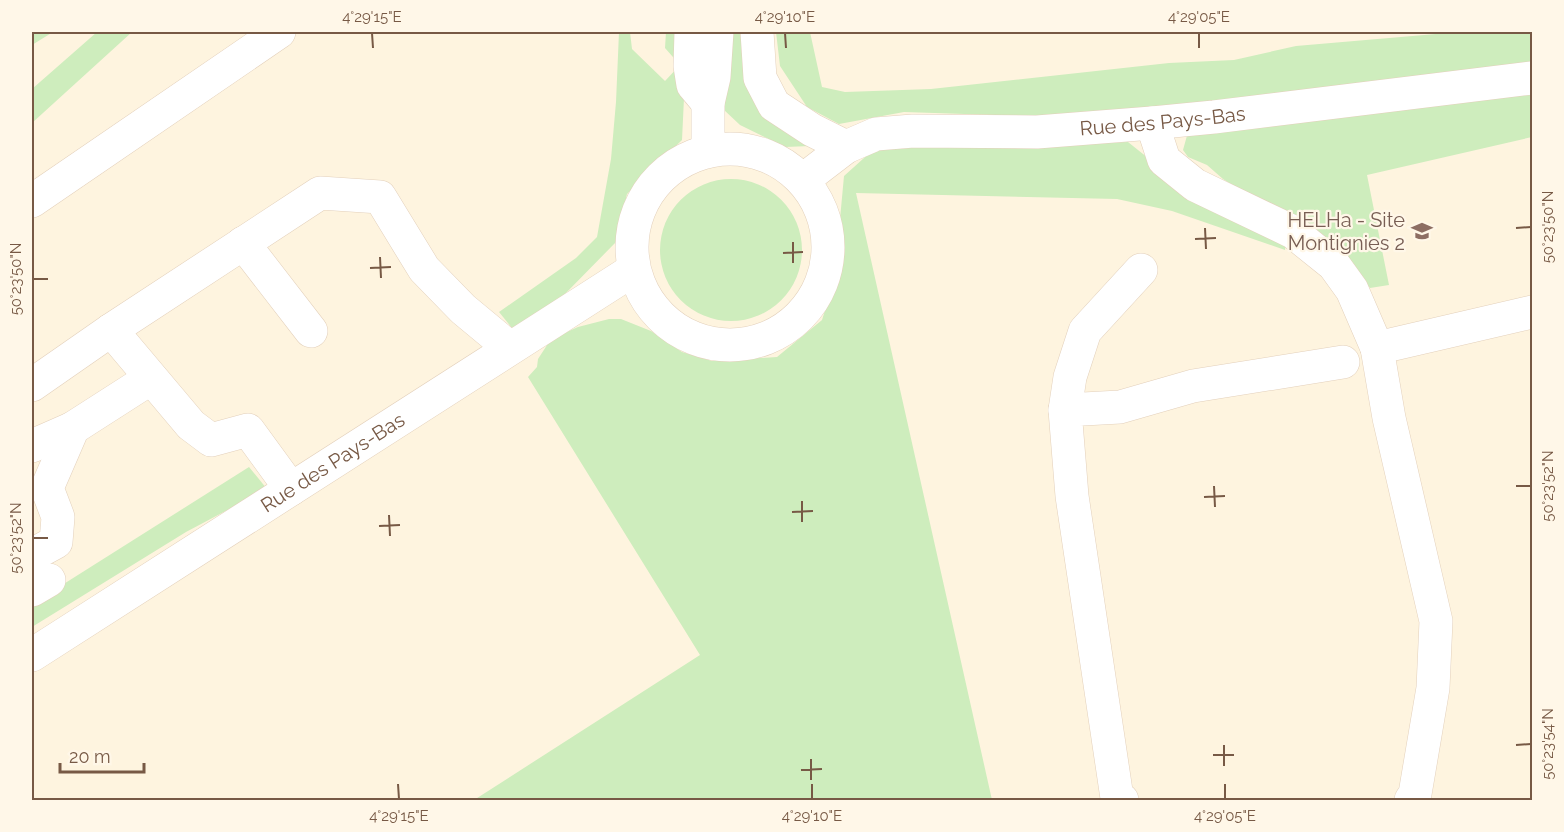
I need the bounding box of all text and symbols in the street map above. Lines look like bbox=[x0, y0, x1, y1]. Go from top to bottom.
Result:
text: 4°29'15"E bbox=[342, 8, 402, 26]
text: 4°29'10"E bbox=[755, 8, 815, 26]
text: 4°29'05"E bbox=[1168, 8, 1230, 26]
street label: Rue des Pays-Bas bbox=[1079, 101, 1247, 141]
text: 50°23'50"N bbox=[1539, 191, 1557, 263]
place label: HELHa - Site Montignies 2 bbox=[1287, 208, 1405, 255]
school or university icon: HELHa - Site Montignies 2 bbox=[1410, 219, 1434, 243]
text: 50°23'50"N bbox=[7, 243, 25, 315]
street label: Rue des Pays-Bas bbox=[256, 408, 409, 517]
text: 50°23'52"N bbox=[1539, 450, 1557, 522]
text: 50°23'52"N bbox=[7, 502, 25, 574]
text: 50°23'54"N bbox=[1539, 708, 1557, 780]
scale bar bbox=[60, 736, 144, 774]
text: 20 m bbox=[69, 746, 111, 767]
text: 4°29'15"E bbox=[369, 807, 429, 825]
text: 4°29'10"E bbox=[782, 807, 842, 825]
text: 4°29'05"E bbox=[1194, 807, 1256, 825]

